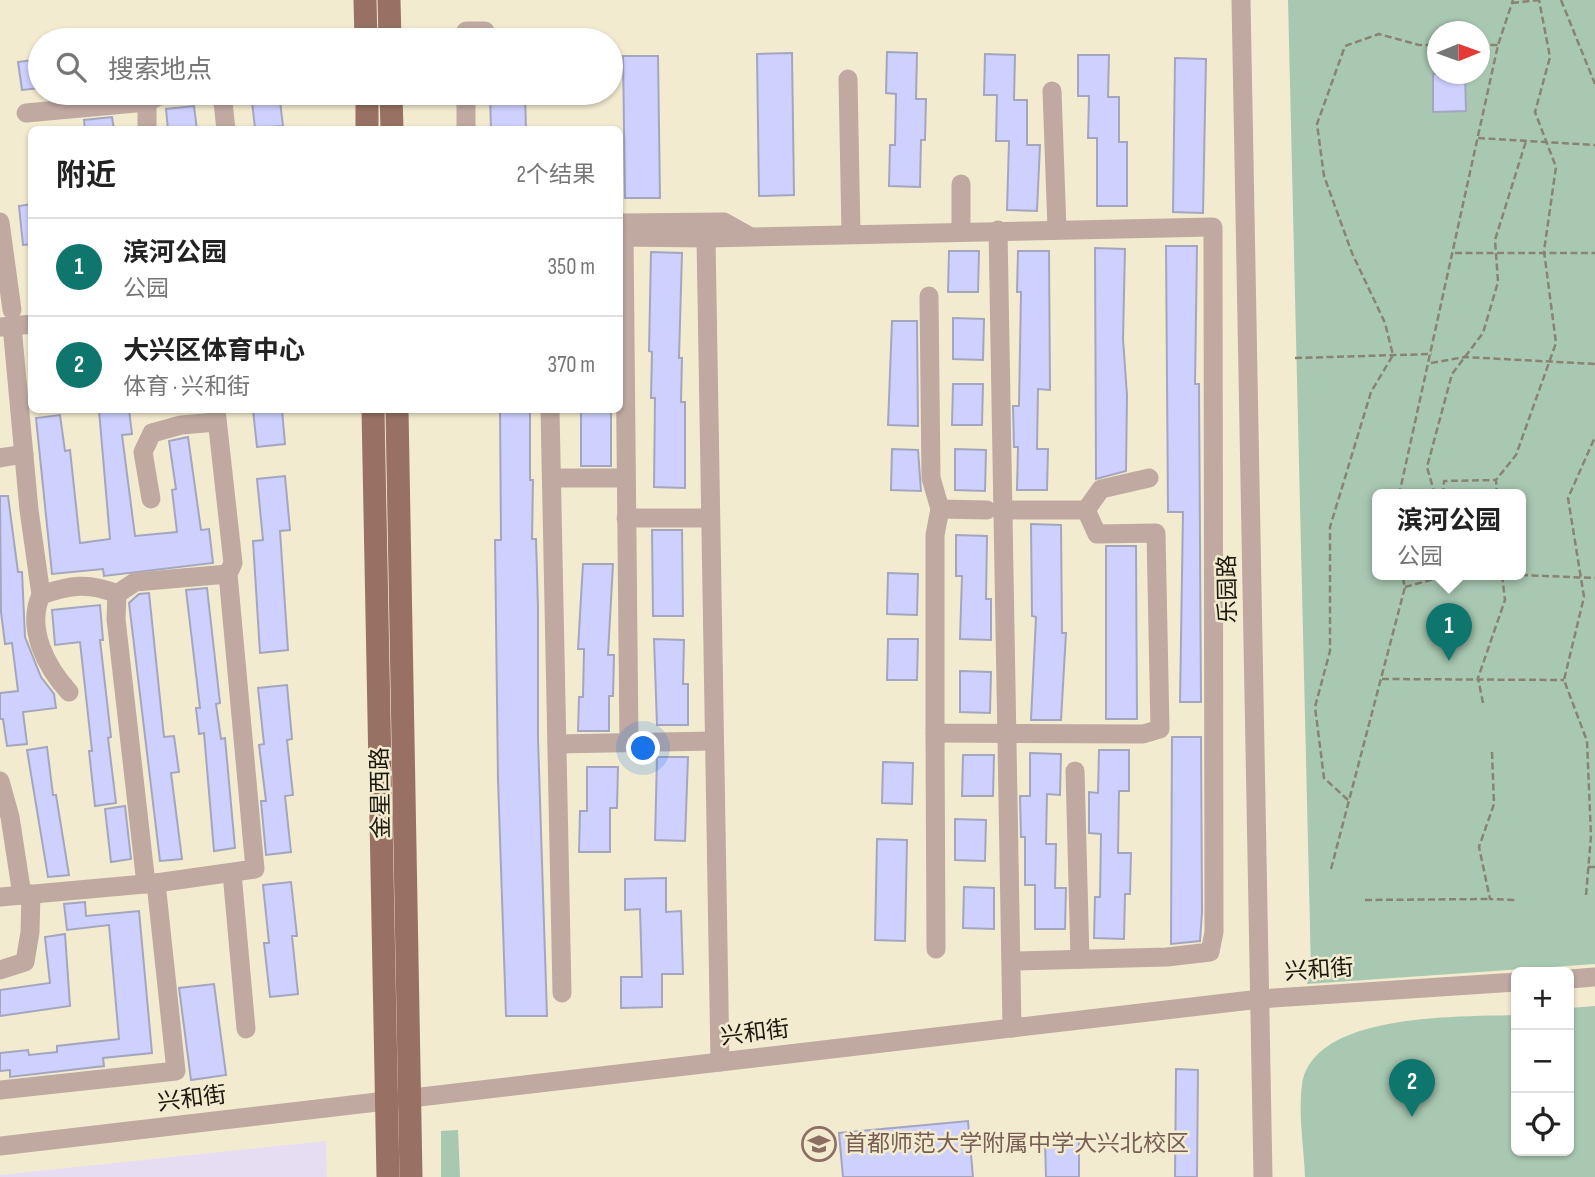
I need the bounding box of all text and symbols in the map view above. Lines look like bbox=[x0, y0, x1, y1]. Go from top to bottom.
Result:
north arrow bbox=[1427, 21, 1490, 84]
search box bbox=[28, 28, 623, 105]
icon: search bbox=[52, 48, 90, 86]
text: 搜索地点 bbox=[108, 55, 212, 86]
text: 附近 bbox=[56, 158, 116, 194]
text: 2个结果 bbox=[517, 161, 595, 189]
text: 滨河公园 bbox=[123, 238, 227, 269]
text: 1 bbox=[74, 253, 84, 281]
text: 350 m bbox=[547, 253, 595, 281]
text: 公园 bbox=[123, 275, 169, 303]
text: 大兴区体育中心 bbox=[123, 336, 305, 367]
text: 2 bbox=[74, 351, 84, 379]
text: 370 m bbox=[548, 351, 595, 379]
text: 体育 · 兴和街 bbox=[123, 373, 250, 401]
popup bbox=[1372, 489, 1526, 580]
text: 滨河公园 bbox=[1397, 506, 1501, 537]
text: 公园 bbox=[1397, 543, 1443, 571]
street label: 乐园路 bbox=[1213, 554, 1243, 624]
pin: 1 bbox=[1426, 603, 1472, 661]
your location bbox=[626, 731, 660, 765]
street label: 金星西路 bbox=[366, 747, 396, 839]
street label: 兴和街 bbox=[1284, 954, 1354, 986]
map controls bbox=[1511, 967, 1574, 1156]
button: + bbox=[1511, 967, 1574, 1030]
street label: 兴和街 bbox=[719, 1015, 791, 1051]
button: − bbox=[1511, 1030, 1574, 1093]
pin: 2 bbox=[1389, 1059, 1435, 1117]
street label: 兴和街 bbox=[156, 1081, 228, 1117]
button: locate bbox=[1511, 1093, 1574, 1156]
school or university icon: 首都师范大学附属中学大兴北校区 bbox=[800, 1125, 838, 1163]
place label: 首都师范大学附属中学大兴北校区 bbox=[844, 1130, 1189, 1158]

